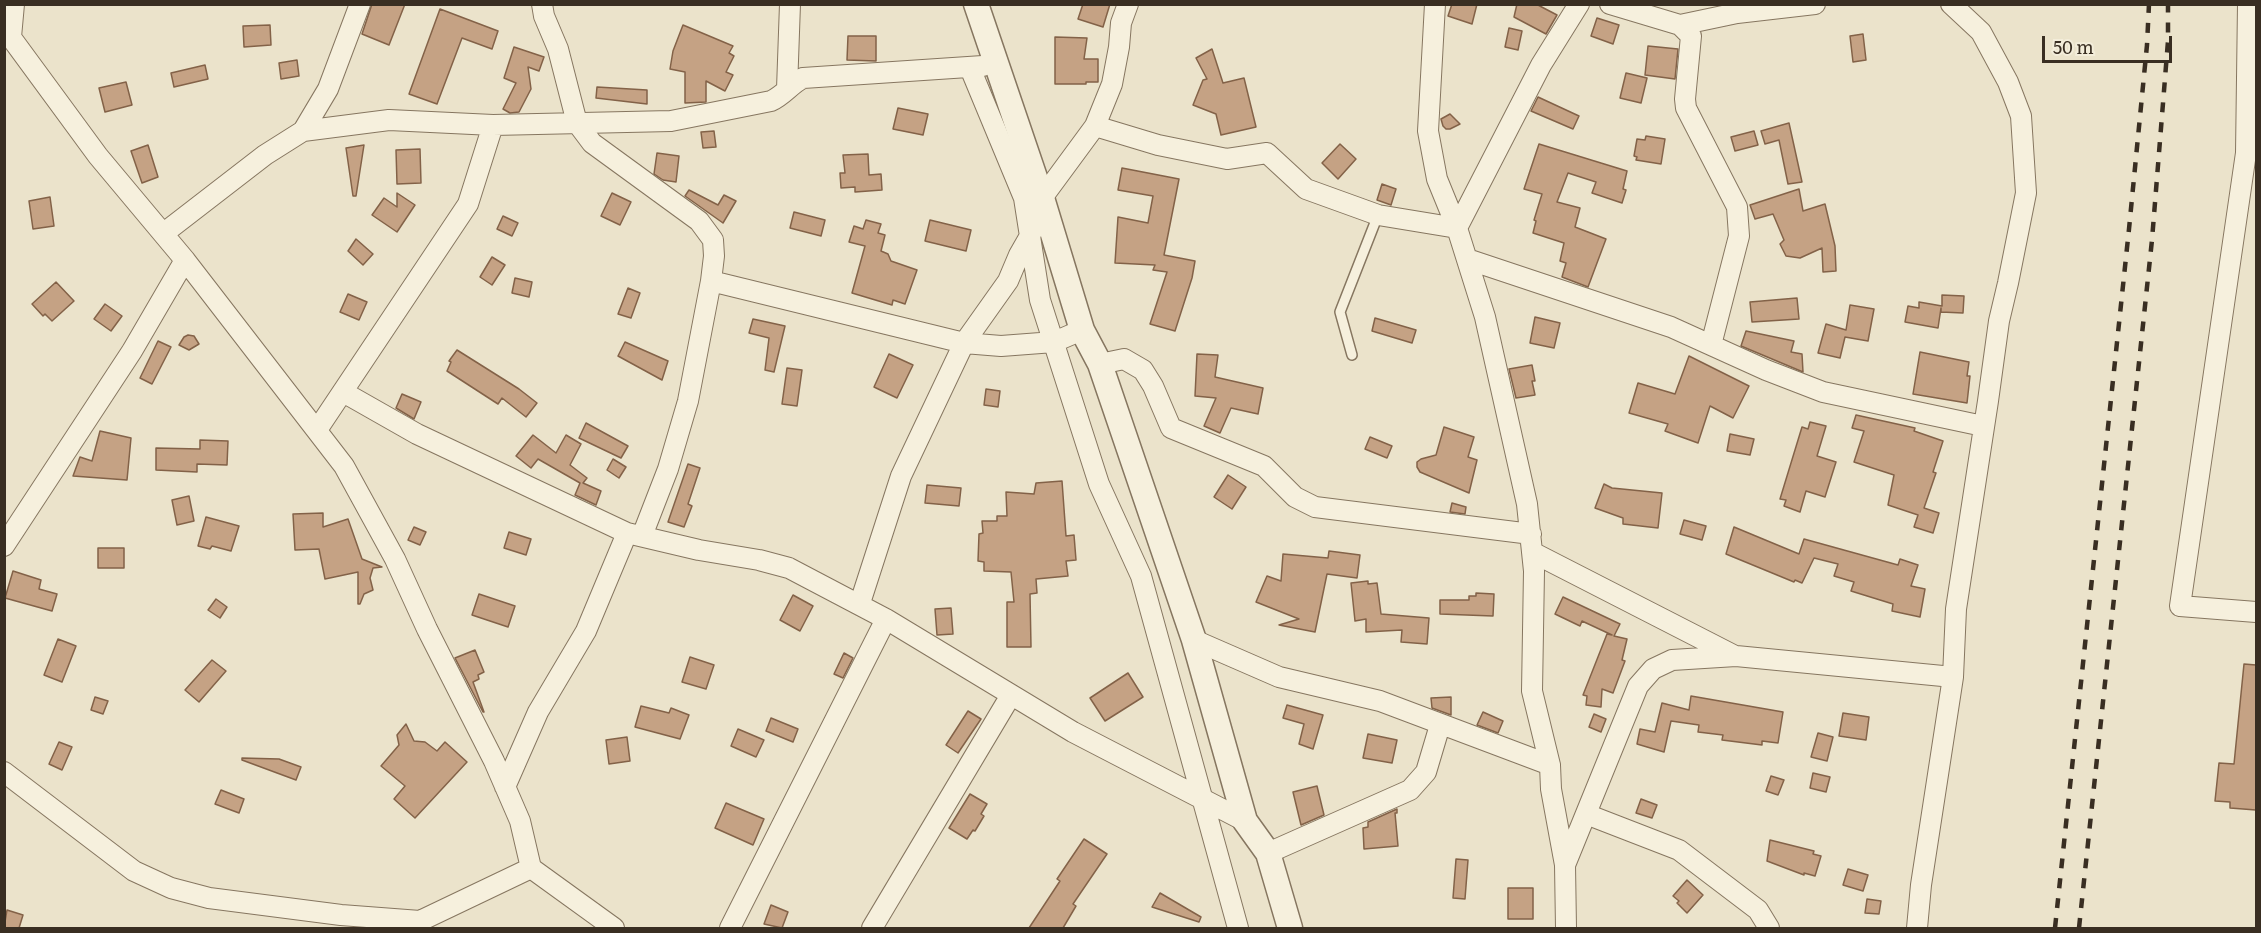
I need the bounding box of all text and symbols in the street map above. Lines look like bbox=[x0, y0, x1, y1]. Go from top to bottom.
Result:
scale bar bbox=[2045, 24, 2176, 62]
text: 50 m bbox=[2053, 33, 2094, 60]

